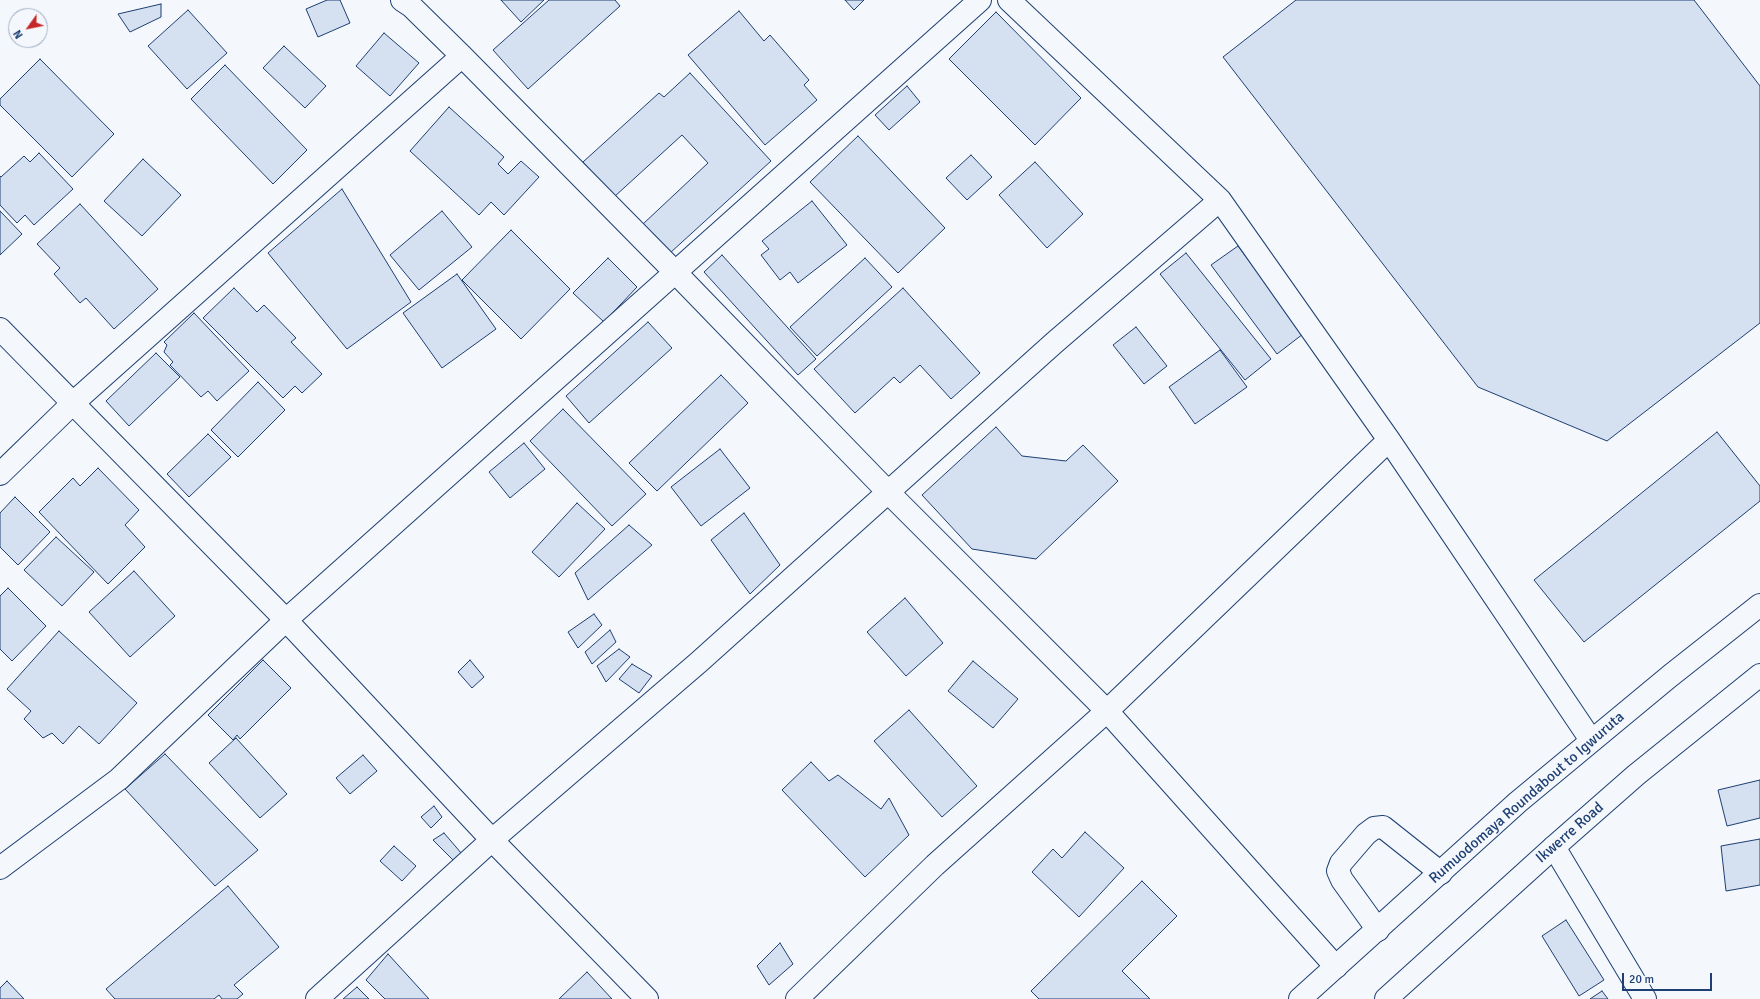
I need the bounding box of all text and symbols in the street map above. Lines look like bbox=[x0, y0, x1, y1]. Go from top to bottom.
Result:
north arrow bbox=[8, 8, 48, 48]
text: N bbox=[11, 28, 26, 41]
street label: Rumuodomaya Roundabout to Igwuruta bbox=[1426, 708, 1628, 888]
street label: Ikwerre Road bbox=[1532, 799, 1608, 867]
scale bar bbox=[1624, 965, 1714, 991]
text: 20 m bbox=[1629, 972, 1654, 987]

